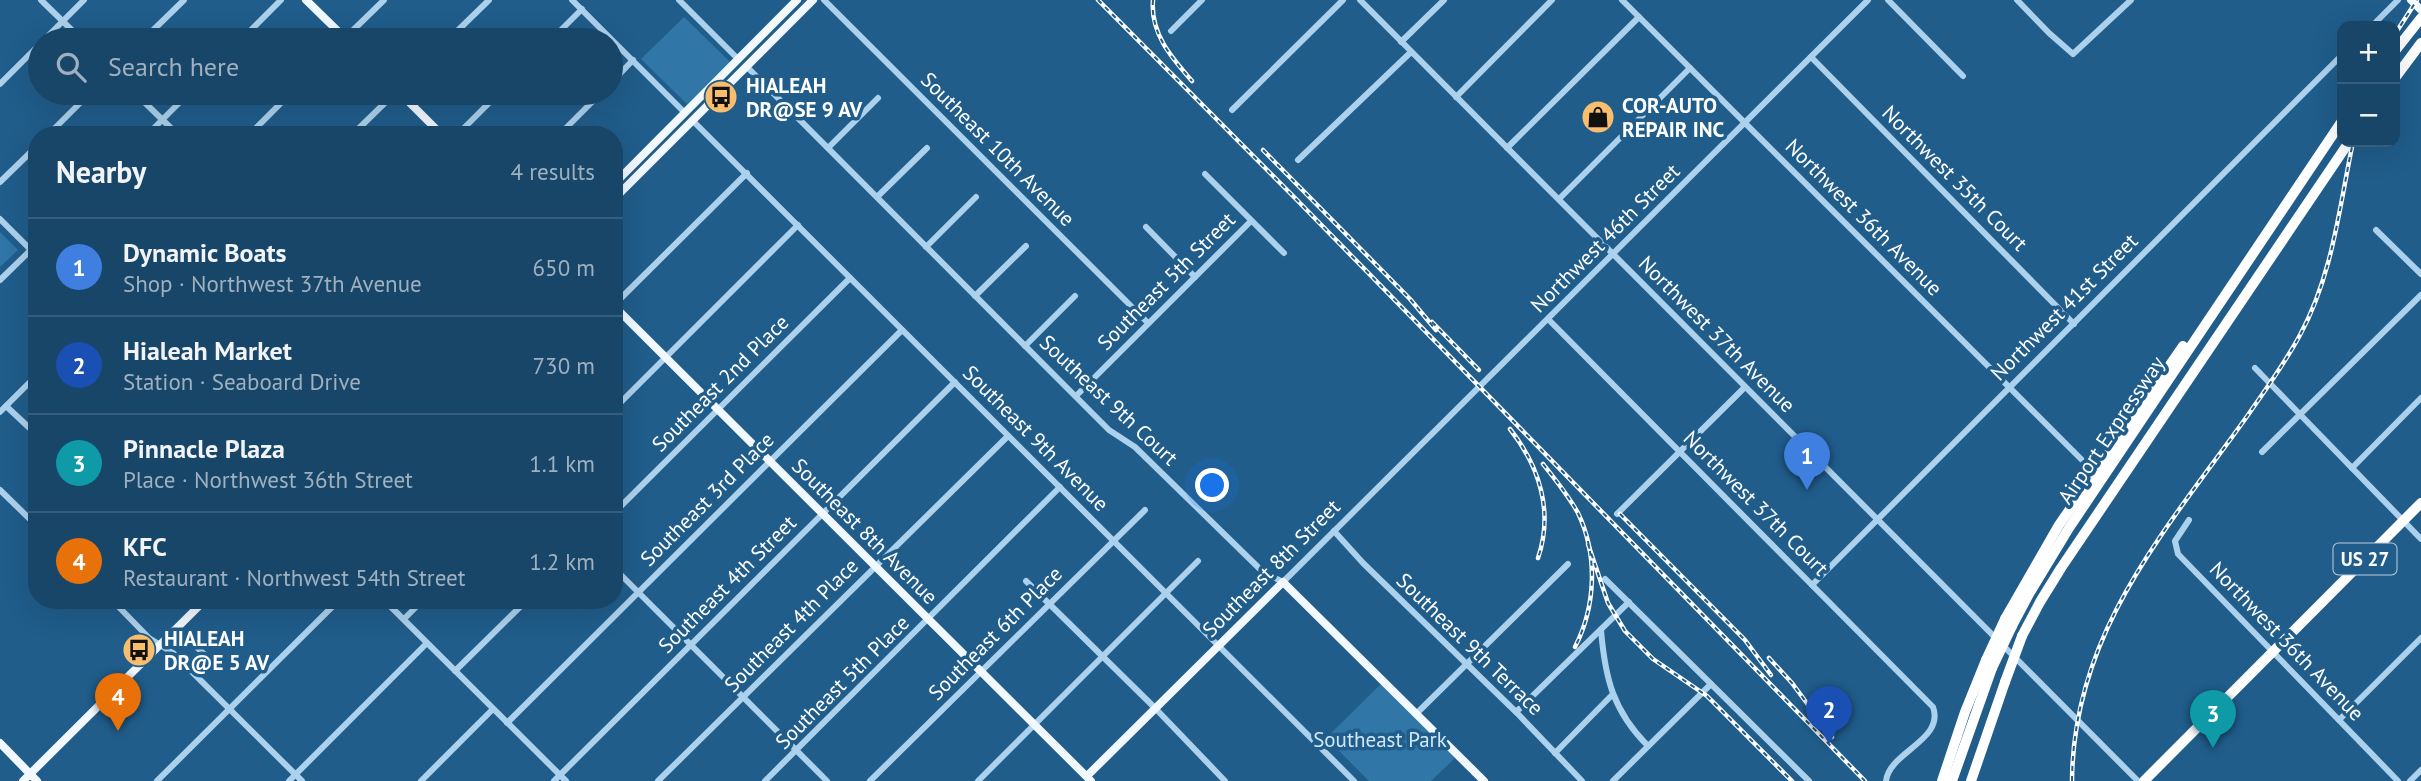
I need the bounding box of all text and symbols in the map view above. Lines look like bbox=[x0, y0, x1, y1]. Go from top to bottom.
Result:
map controls bbox=[2337, 21, 2400, 147]
button: + bbox=[2337, 21, 2400, 84]
search box bbox=[28, 28, 623, 105]
icon: search bbox=[52, 48, 90, 86]
text: Search here bbox=[108, 50, 239, 83]
street label: Southeast 10th Avenue bbox=[915, 66, 1081, 232]
place label: HIALEAH DR@SE 9 AV bbox=[746, 72, 863, 123]
bus stop icon: HIALEAH DR@SE 9 AV bbox=[702, 78, 740, 116]
button: − bbox=[2337, 84, 2400, 147]
place label: COR-AUTO REPAIR INC bbox=[1622, 92, 1724, 143]
shop icon: COR-AUTO REPAIR INC bbox=[1579, 98, 1617, 136]
street label: Northwest 35th Court bbox=[1877, 100, 2033, 256]
street label: Northwest 36th Avenue bbox=[1780, 133, 1948, 301]
text: Nearby bbox=[56, 152, 146, 191]
text: 4 results bbox=[511, 157, 595, 186]
street label: Northwest 46th Street bbox=[1525, 158, 1685, 318]
street label: Southeast 5th Street bbox=[1091, 206, 1241, 356]
street label: Northwest 41st Street bbox=[1985, 228, 2143, 386]
text: Dynamic Boats bbox=[123, 236, 287, 269]
street label: Northwest 37th Avenue bbox=[1633, 250, 1801, 418]
text: 1 bbox=[72, 253, 86, 282]
text: 650 m bbox=[533, 253, 595, 282]
text: Shop · Northwest 37th Avenue bbox=[123, 269, 422, 298]
street label: Southeast 2nd Place bbox=[646, 309, 794, 457]
street label: Southeast 9th Court bbox=[1034, 329, 1184, 471]
text: Hialeah Market bbox=[123, 334, 292, 367]
text: 2 bbox=[72, 351, 86, 380]
text: 730 m bbox=[533, 351, 595, 380]
street label: Airport Expressway bbox=[2052, 351, 2171, 509]
street label: Southeast 9th Avenue bbox=[957, 359, 1115, 517]
text: Station · Seaboard Drive bbox=[123, 367, 361, 396]
street label: Northwest 37th Court bbox=[1678, 425, 1834, 581]
street label: Southeast 3rd Place bbox=[634, 426, 780, 572]
text: Pinnacle Plaza bbox=[123, 432, 285, 465]
pin: 1 bbox=[1784, 432, 1830, 490]
text: 3 bbox=[72, 449, 86, 478]
text: 1.1 km bbox=[529, 449, 595, 478]
street label: Southeast 8th Avenue bbox=[786, 452, 944, 610]
text: Place · Northwest 36th Street bbox=[123, 465, 413, 494]
your location bbox=[1195, 468, 1229, 502]
street label: Southeast 8th Street bbox=[1196, 493, 1346, 643]
street label: Southeast 4th Street bbox=[652, 509, 802, 659]
text: KFC bbox=[123, 530, 167, 563]
road number: US 27 bbox=[2334, 544, 2396, 574]
text: 4 bbox=[72, 547, 86, 576]
text: 1.2 km bbox=[529, 547, 595, 576]
street label: Southeast 4th Place bbox=[718, 552, 864, 698]
street label: Northwest 36th Avenue bbox=[2204, 556, 2370, 726]
street label: Southeast 6th Place bbox=[922, 560, 1068, 706]
text: Restaurant · Northwest 54th Street bbox=[123, 563, 466, 592]
street label: Southeast 9th Terrace bbox=[1391, 567, 1549, 721]
street label: Southeast 5th Place bbox=[769, 609, 915, 755]
place label: HIALEAH DR@E 5 AV bbox=[164, 625, 269, 676]
bus stop icon: HIALEAH DR@E 5 AV bbox=[120, 631, 158, 669]
pin: 4 bbox=[95, 673, 141, 731]
pin: 2 bbox=[1806, 686, 1852, 744]
pin: 3 bbox=[2190, 690, 2236, 748]
park label: Southeast Park bbox=[1313, 726, 1447, 753]

